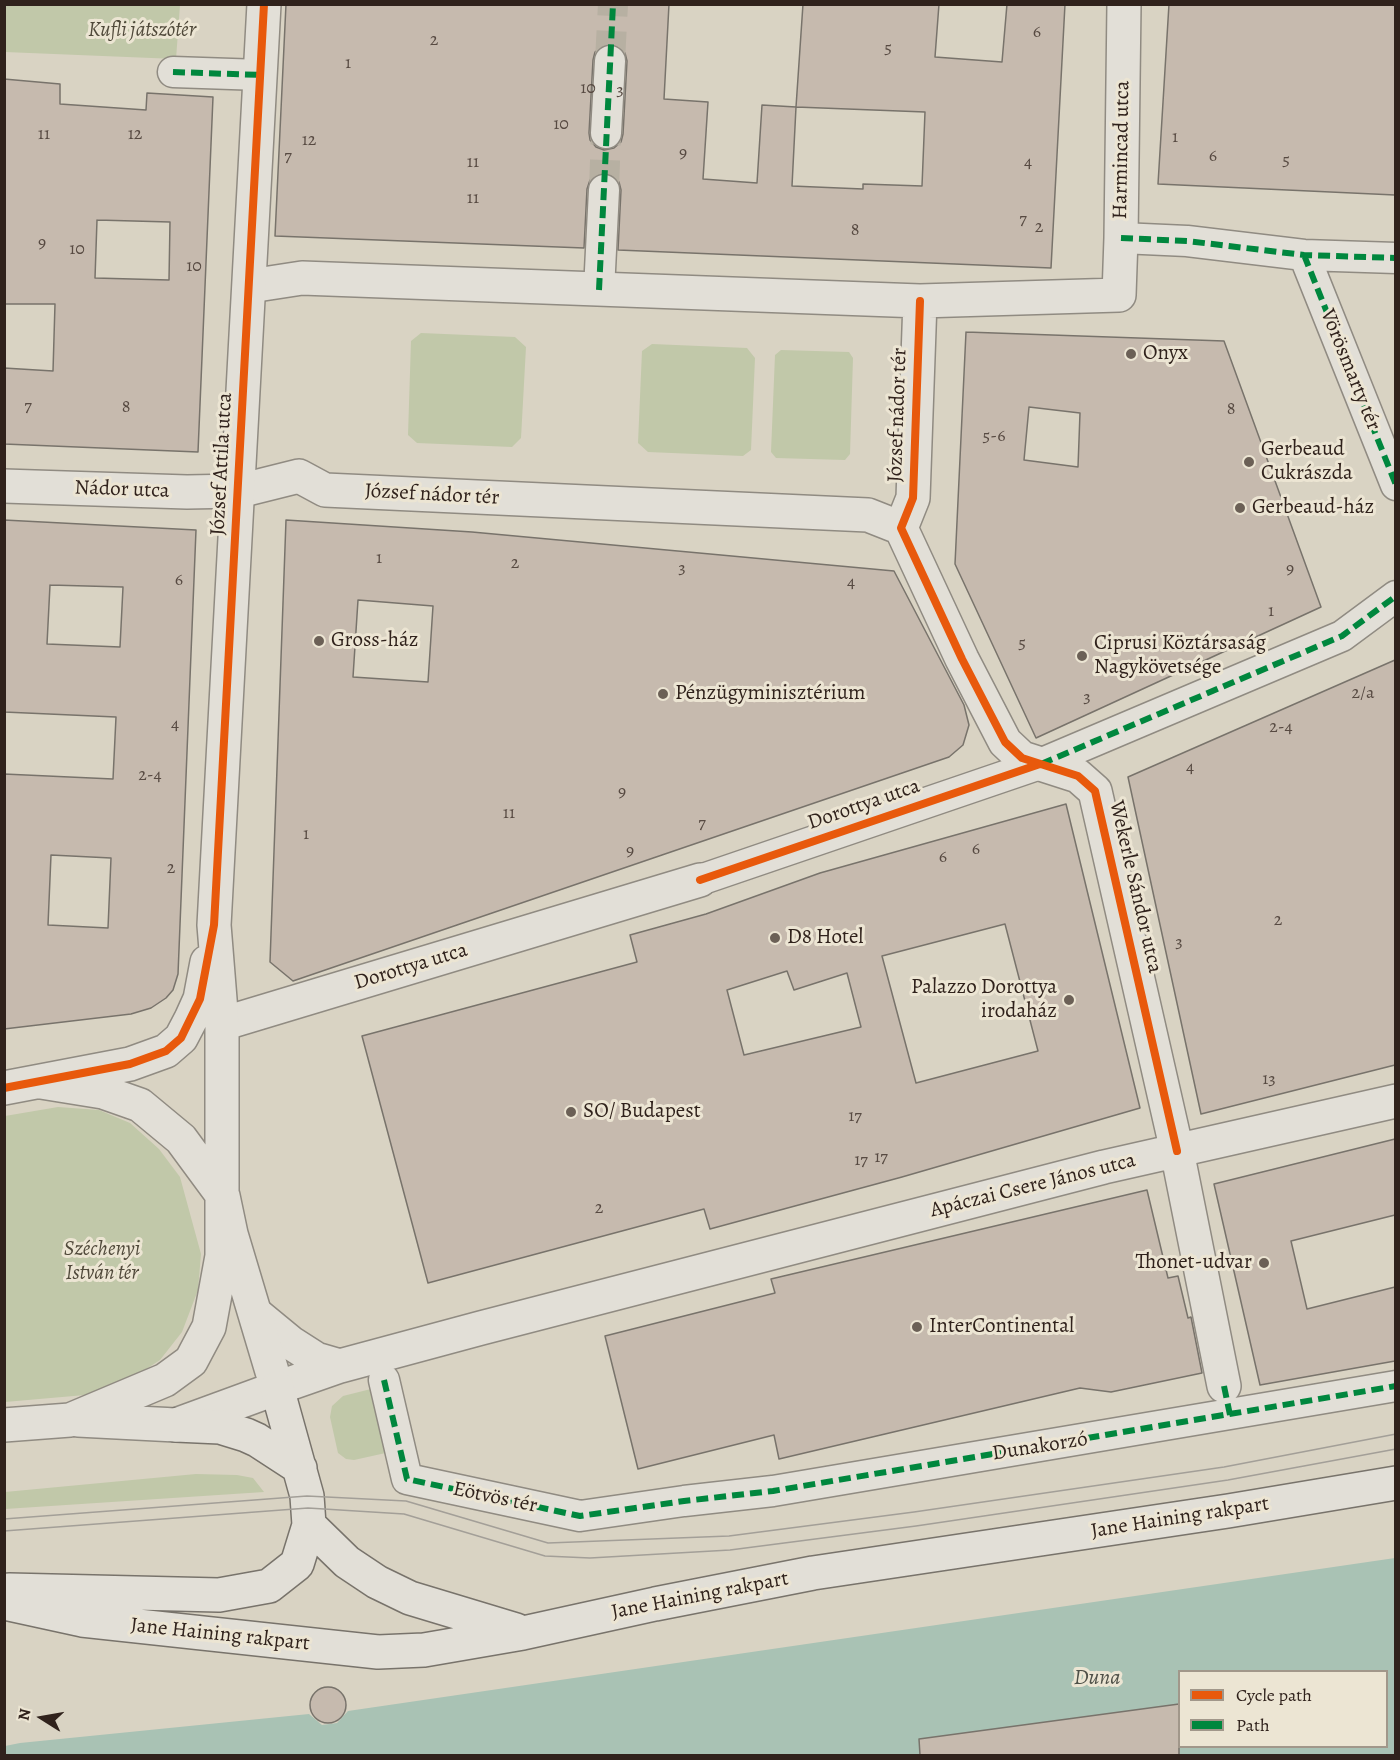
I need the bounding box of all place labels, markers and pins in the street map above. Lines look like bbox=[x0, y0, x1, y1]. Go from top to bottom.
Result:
place label: Onyx bbox=[1143, 341, 1188, 367]
marker: Onyx bbox=[1124, 347, 1138, 361]
place label: Gerbeaud Cukrászda bbox=[1261, 437, 1353, 487]
marker: Gerbeaud Cukrászda bbox=[1242, 455, 1256, 469]
place label: Gerbeaud-ház bbox=[1252, 495, 1374, 521]
marker: Gerbeaud-ház bbox=[1233, 501, 1247, 515]
place label: Gross-ház bbox=[331, 628, 418, 654]
place label: Ciprusi Köztársaság Nagykövetsége bbox=[1094, 631, 1266, 681]
marker: Gross-ház bbox=[312, 634, 326, 648]
marker: Ciprusi Köztársaság Nagykövetsége bbox=[1075, 649, 1089, 663]
place label: Pénzügyminisztérium bbox=[675, 681, 866, 707]
marker: Pénzügyminisztérium bbox=[656, 687, 670, 701]
place label: D8 Hotel bbox=[787, 925, 863, 951]
marker: D8 Hotel bbox=[768, 931, 782, 945]
place label: Palazzo Dorottya irodaház bbox=[911, 975, 1057, 1025]
marker: Palazzo Dorottya irodaház bbox=[1062, 993, 1076, 1007]
place label: SO/ Budapest bbox=[583, 1099, 701, 1125]
marker: SO/ Budapest bbox=[564, 1105, 578, 1119]
place label: Thonet-udvar bbox=[1135, 1250, 1252, 1276]
marker: Thonet-udvar bbox=[1257, 1256, 1271, 1270]
place label: InterContinental bbox=[929, 1314, 1074, 1340]
marker: InterContinental bbox=[910, 1320, 924, 1334]

